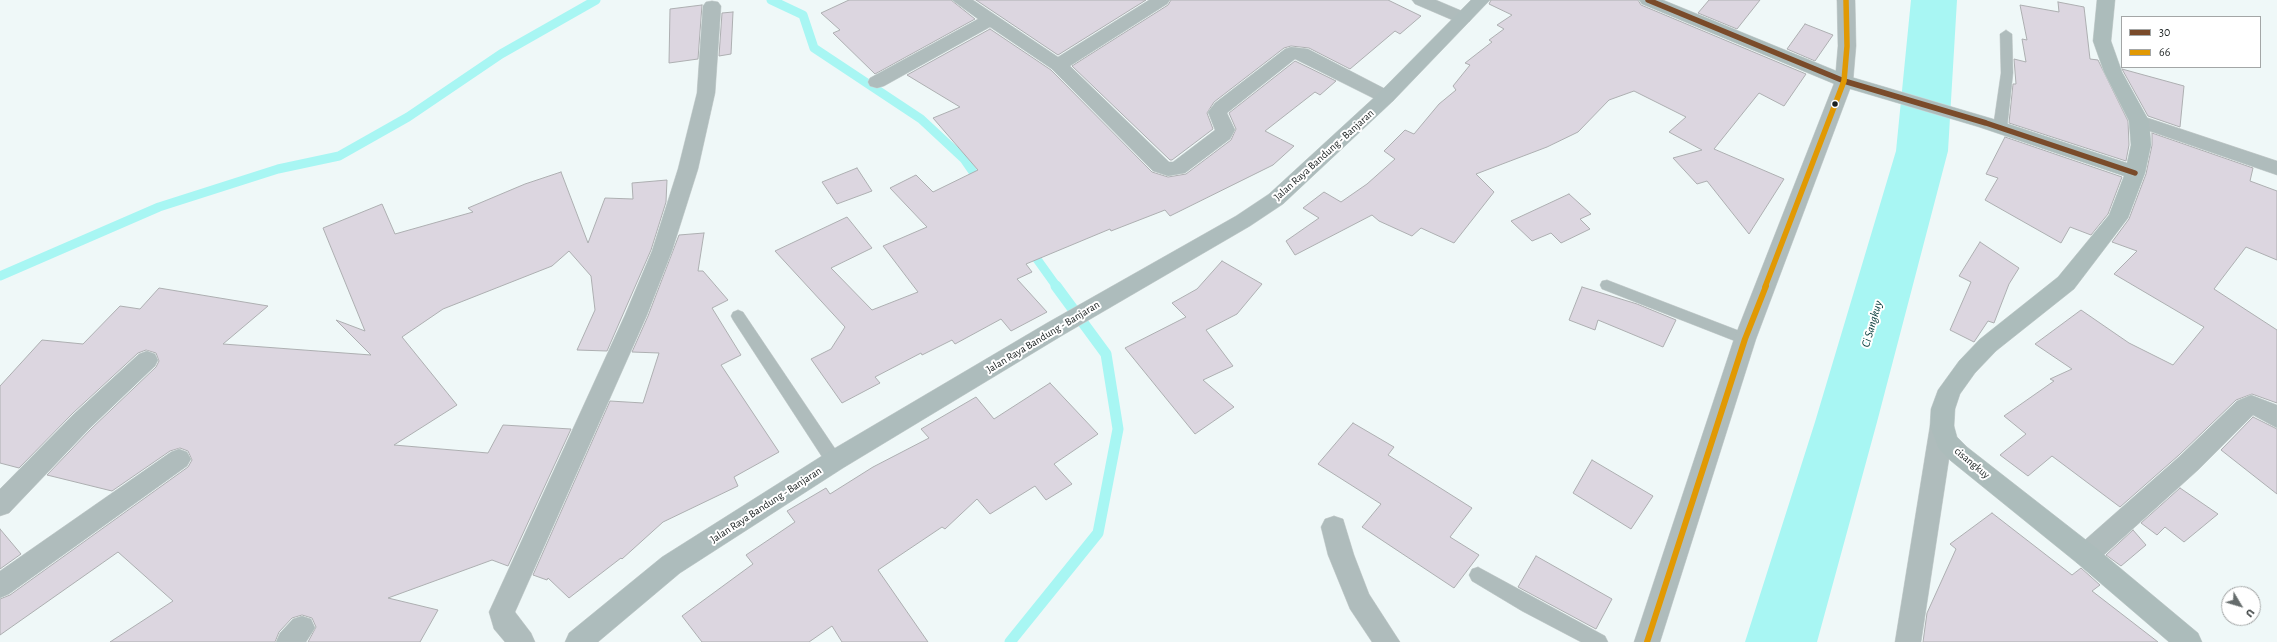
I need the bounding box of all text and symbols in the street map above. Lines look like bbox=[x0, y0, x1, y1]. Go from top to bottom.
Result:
legend bbox=[2121, 16, 2261, 68]
text: 30 bbox=[2159, 26, 2170, 38]
text: 66 bbox=[2159, 46, 2170, 58]
unlabelled marker bbox=[1830, 99, 1840, 109]
street label: Jalan Raya Bandung - Banjaran bbox=[1271, 107, 1377, 203]
street label: Jalan Raya Bandung - Banjaran bbox=[984, 298, 1102, 376]
water label: Ci Sangkuy bbox=[1858, 299, 1886, 349]
street label: cisangkuy bbox=[1952, 444, 1992, 482]
street label: Jalan Raya Bandung - Banjaran bbox=[708, 464, 824, 546]
north arrow bbox=[2221, 586, 2261, 626]
text: U bbox=[2244, 607, 2257, 619]

